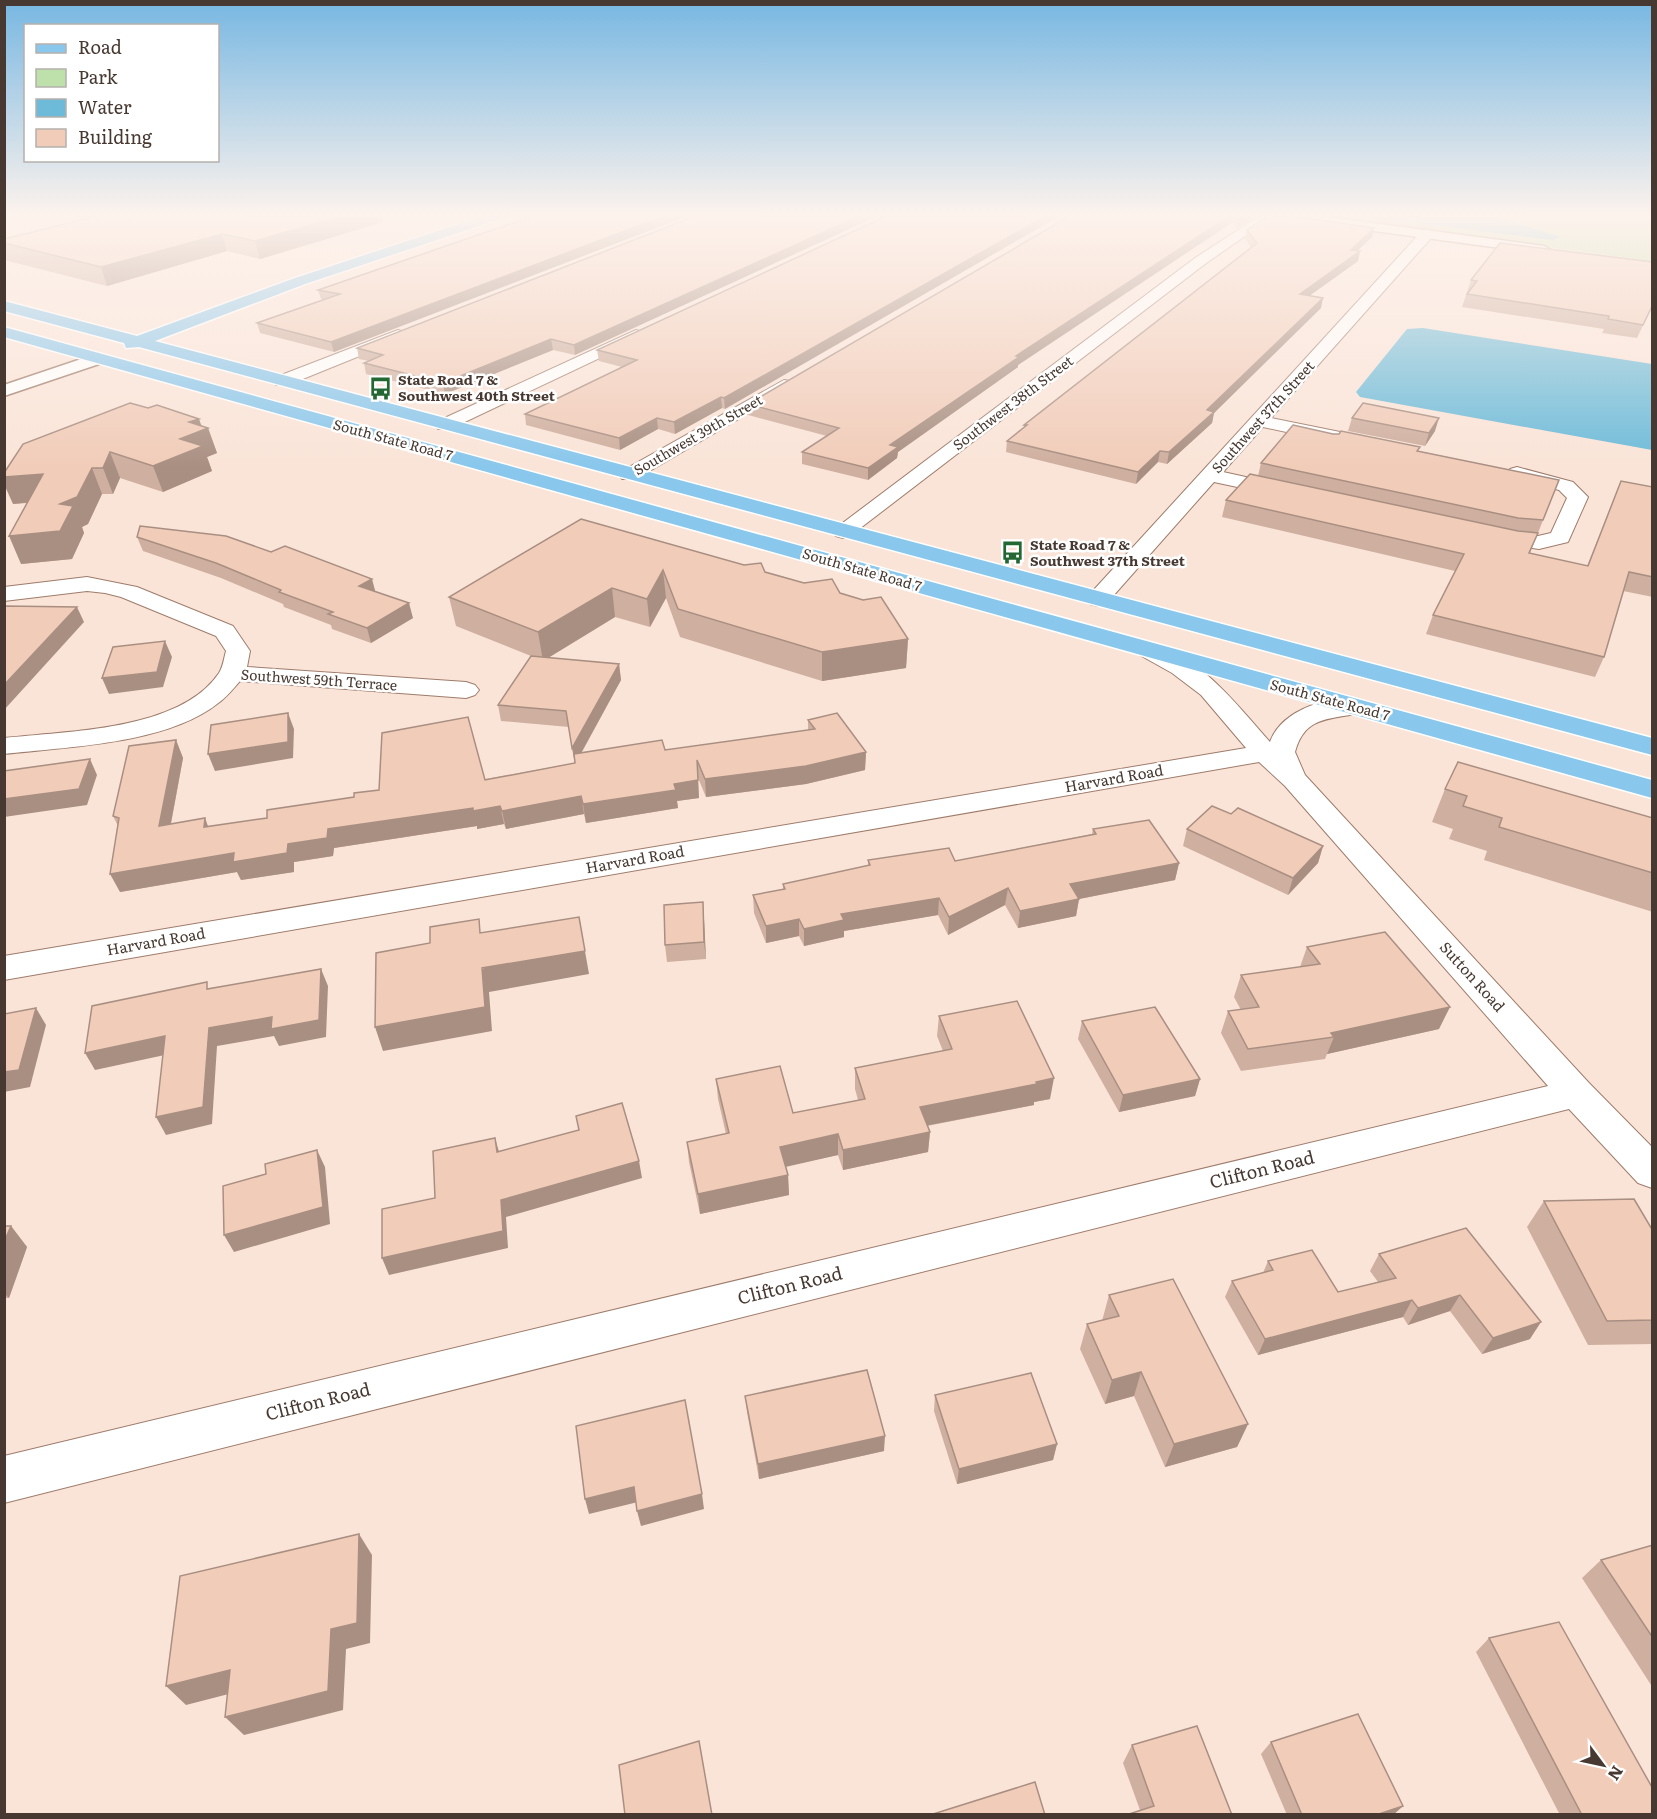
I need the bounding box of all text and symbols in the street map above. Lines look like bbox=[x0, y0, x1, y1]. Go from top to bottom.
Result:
legend bbox=[24, 24, 219, 162]
text: Road bbox=[78, 33, 122, 60]
text: Park bbox=[78, 63, 119, 90]
text: Water bbox=[78, 93, 132, 120]
text: Building bbox=[78, 123, 153, 150]
street label: Southwest 38th Street bbox=[948, 350, 1077, 454]
street label: Southwest 37th Street bbox=[1206, 356, 1318, 477]
place label: State Road 7 & Southwest 40th Street bbox=[398, 369, 556, 405]
bus stop icon: State Road 7 & Southwest 40th Street bbox=[367, 375, 393, 401]
street label: Southwest 39th Street bbox=[629, 389, 766, 479]
street label: South State Road 7 bbox=[331, 413, 455, 465]
place label: State Road 7 & Southwest 37th Street bbox=[1030, 534, 1186, 570]
bus stop icon: State Road 7 & Southwest 37th Street bbox=[999, 540, 1025, 566]
street label: South State Road 7 bbox=[800, 542, 924, 596]
street label: Southwest 59th Terrace bbox=[240, 664, 398, 694]
street label: South State Road 7 bbox=[1268, 673, 1392, 725]
street label: Harvard Road bbox=[1063, 758, 1165, 798]
street label: Harvard Road bbox=[584, 839, 686, 879]
street label: Harvard Road bbox=[105, 921, 207, 961]
street label: Sutton Road bbox=[1435, 936, 1511, 1016]
street label: Clifton Road bbox=[1206, 1142, 1317, 1195]
street label: Clifton Road bbox=[734, 1258, 845, 1311]
street label: Clifton Road bbox=[262, 1374, 373, 1427]
north arrow bbox=[1573, 1735, 1633, 1795]
text: N bbox=[1603, 1762, 1630, 1786]

